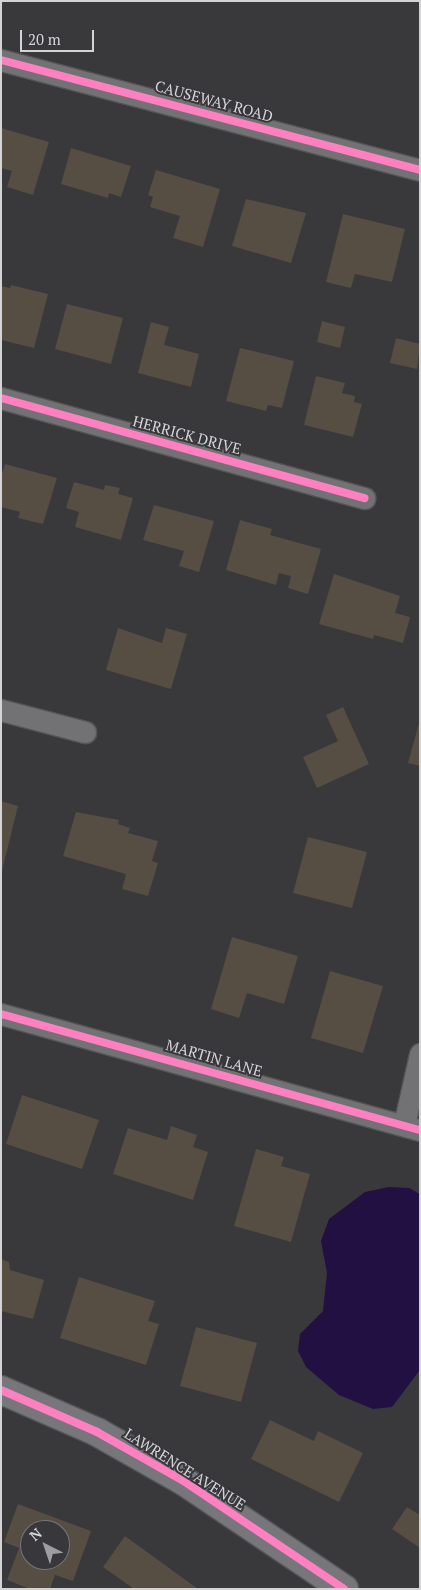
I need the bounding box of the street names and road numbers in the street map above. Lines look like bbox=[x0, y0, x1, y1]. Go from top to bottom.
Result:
street label: CAUSEWAY ROAD bbox=[153, 77, 275, 125]
street label: HERRICK DRIVE bbox=[131, 412, 243, 458]
street label: MARTIN LANE bbox=[164, 1036, 264, 1080]
street label: LAWRENCE AVENUE bbox=[121, 1424, 249, 1514]

